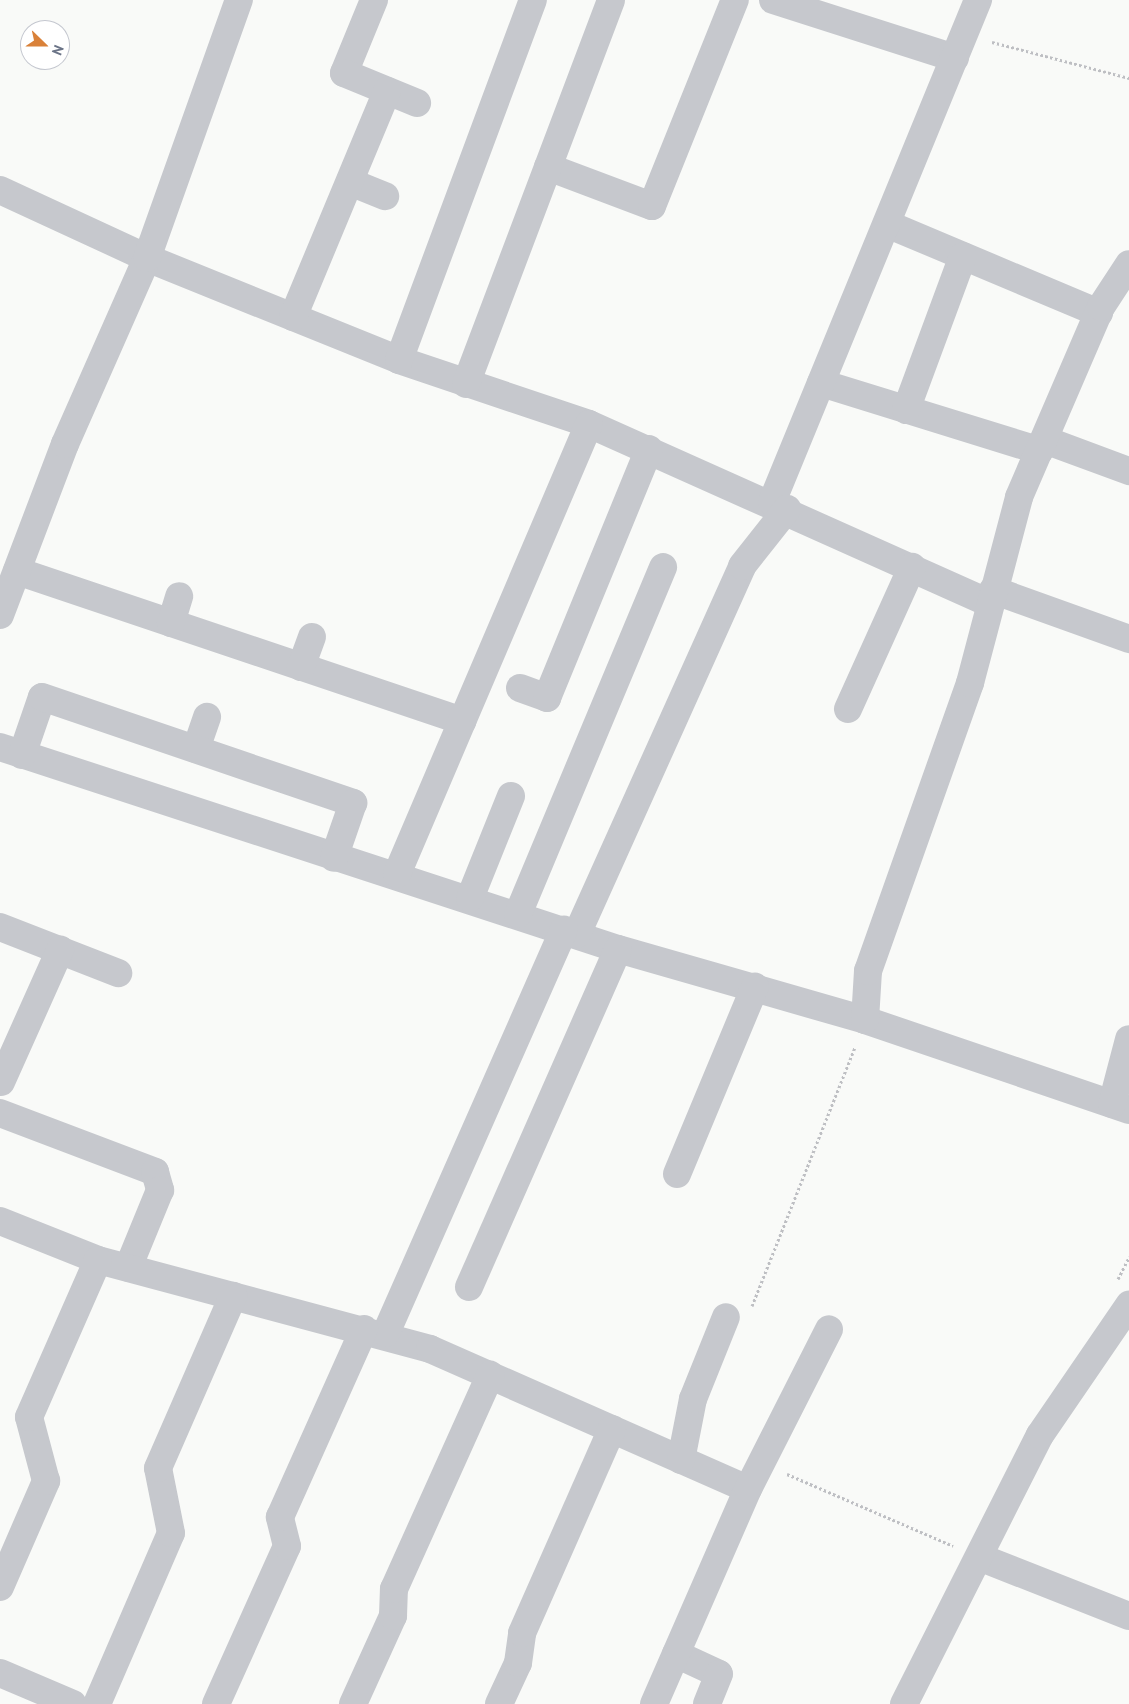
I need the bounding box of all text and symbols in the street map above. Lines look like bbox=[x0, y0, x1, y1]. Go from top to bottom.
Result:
north arrow bbox=[20, 20, 70, 70]
text: N bbox=[48, 43, 68, 58]

